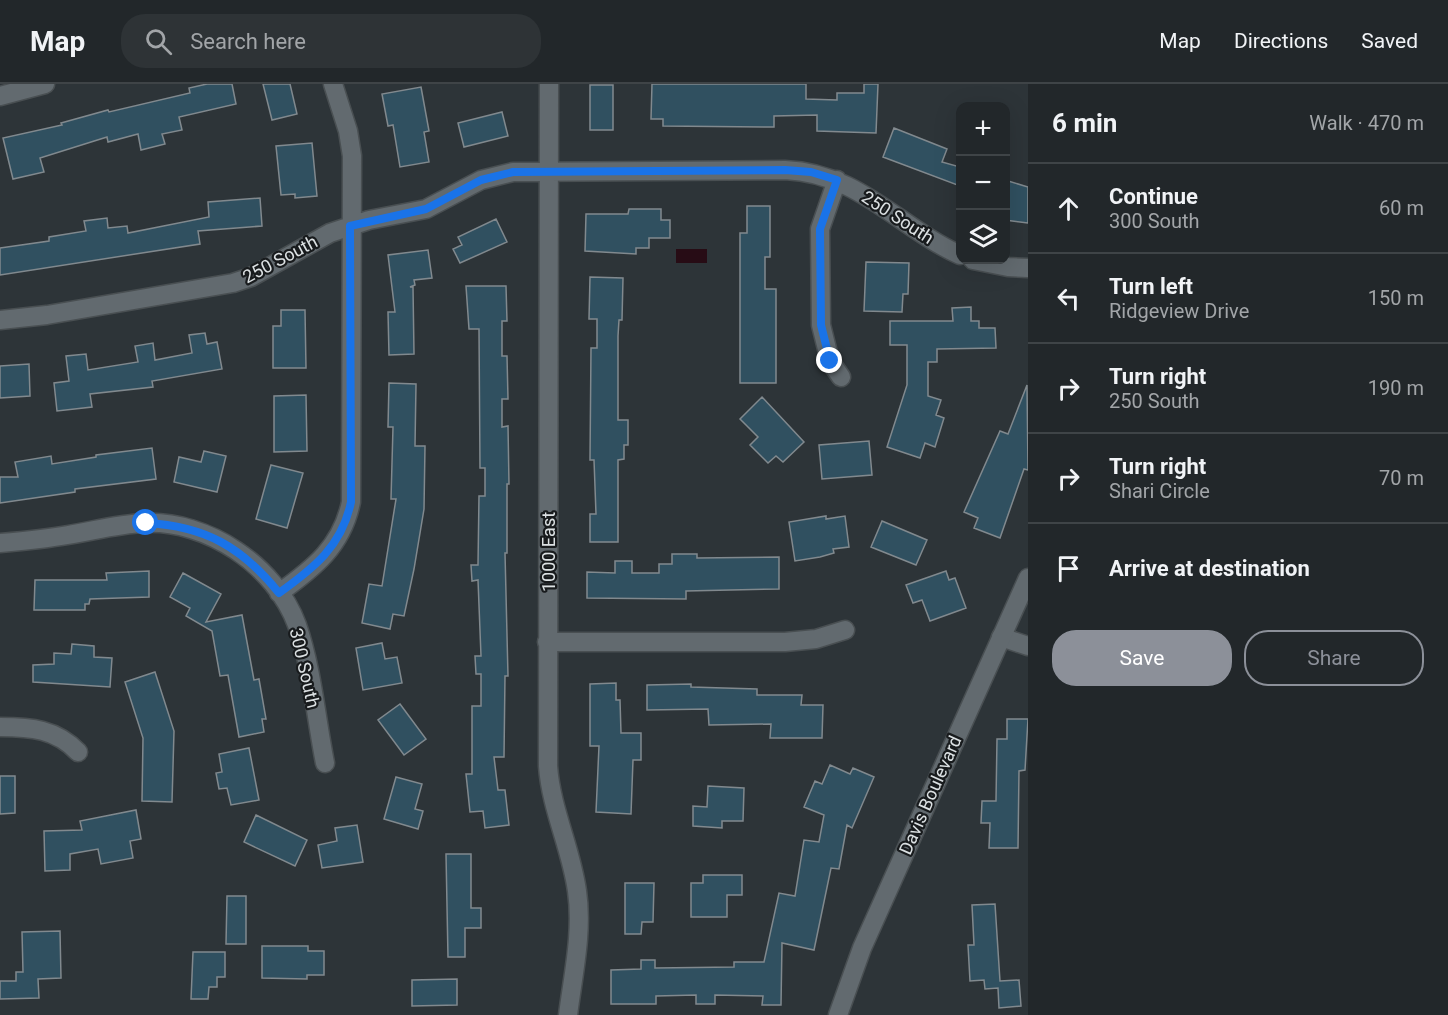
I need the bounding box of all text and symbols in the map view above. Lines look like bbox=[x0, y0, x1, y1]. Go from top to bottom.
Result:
search box bbox=[121, 14, 541, 68]
text: Map bbox=[30, 25, 85, 58]
icon: search bbox=[142, 25, 175, 58]
text: Search here bbox=[190, 29, 306, 54]
text: Map bbox=[1159, 29, 1201, 53]
text: Directions bbox=[1234, 29, 1328, 53]
text: Saved bbox=[1361, 29, 1418, 53]
map controls bbox=[956, 102, 1010, 264]
button: + bbox=[956, 102, 1010, 156]
text: 6 min bbox=[1052, 108, 1117, 138]
text: Walk · 470 m bbox=[1309, 111, 1424, 135]
button: − bbox=[956, 156, 1010, 210]
text: Continue bbox=[1109, 184, 1198, 209]
street label: 250 South bbox=[858, 186, 938, 248]
icon: ahead bbox=[1052, 192, 1085, 225]
text: 60 m bbox=[1379, 196, 1424, 220]
text: 300 South bbox=[1109, 209, 1200, 233]
button: layers bbox=[956, 210, 1010, 264]
street label: 250 South bbox=[239, 231, 321, 287]
text: Turn left bbox=[1109, 274, 1193, 299]
icon: left bbox=[1052, 282, 1085, 315]
text: 150 m bbox=[1368, 286, 1424, 310]
text: Ridgeview Drive bbox=[1109, 299, 1249, 323]
route end bbox=[816, 347, 842, 373]
text: Turn right bbox=[1109, 364, 1206, 389]
icon: right bbox=[1052, 372, 1085, 405]
text: 190 m bbox=[1368, 376, 1424, 400]
text: 250 South bbox=[1109, 389, 1200, 413]
text: Turn right bbox=[1109, 454, 1206, 479]
icon: right bbox=[1052, 462, 1085, 495]
text: 70 m bbox=[1379, 466, 1424, 490]
text: Shari Circle bbox=[1109, 479, 1210, 503]
route start bbox=[132, 509, 158, 535]
street label: 1000 East bbox=[538, 512, 559, 592]
icon: arrive bbox=[1052, 552, 1085, 585]
text: Arrive at destination bbox=[1109, 556, 1310, 581]
street label: 300 South bbox=[286, 626, 324, 710]
button: Save bbox=[1052, 630, 1232, 686]
button: Share bbox=[1244, 630, 1424, 686]
street label: Davis Boulevard bbox=[894, 732, 966, 858]

